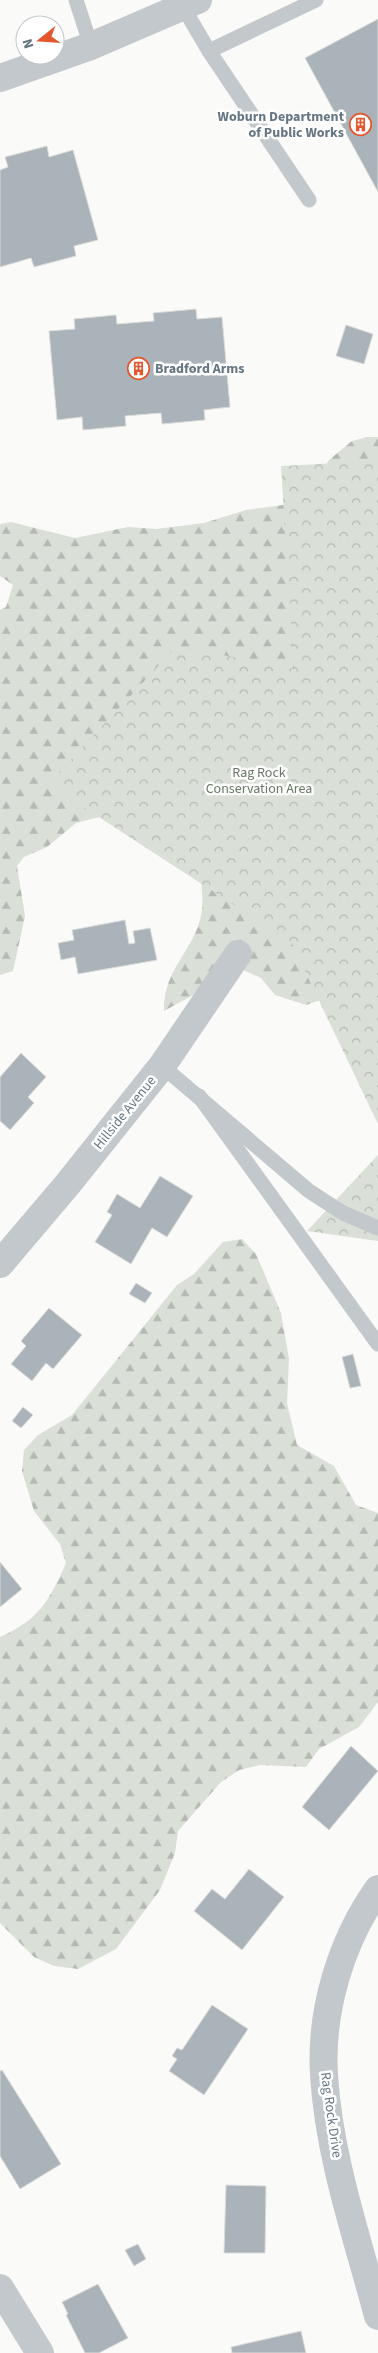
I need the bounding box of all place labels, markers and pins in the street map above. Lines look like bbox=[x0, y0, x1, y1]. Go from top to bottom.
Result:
place label: Woburn Department of Public Works bbox=[218, 107, 345, 143]
building icon: Woburn Department of Public Works bbox=[348, 113, 372, 137]
building icon: Bradford Arms bbox=[127, 357, 151, 381]
place label: Bradford Arms bbox=[155, 359, 245, 379]

